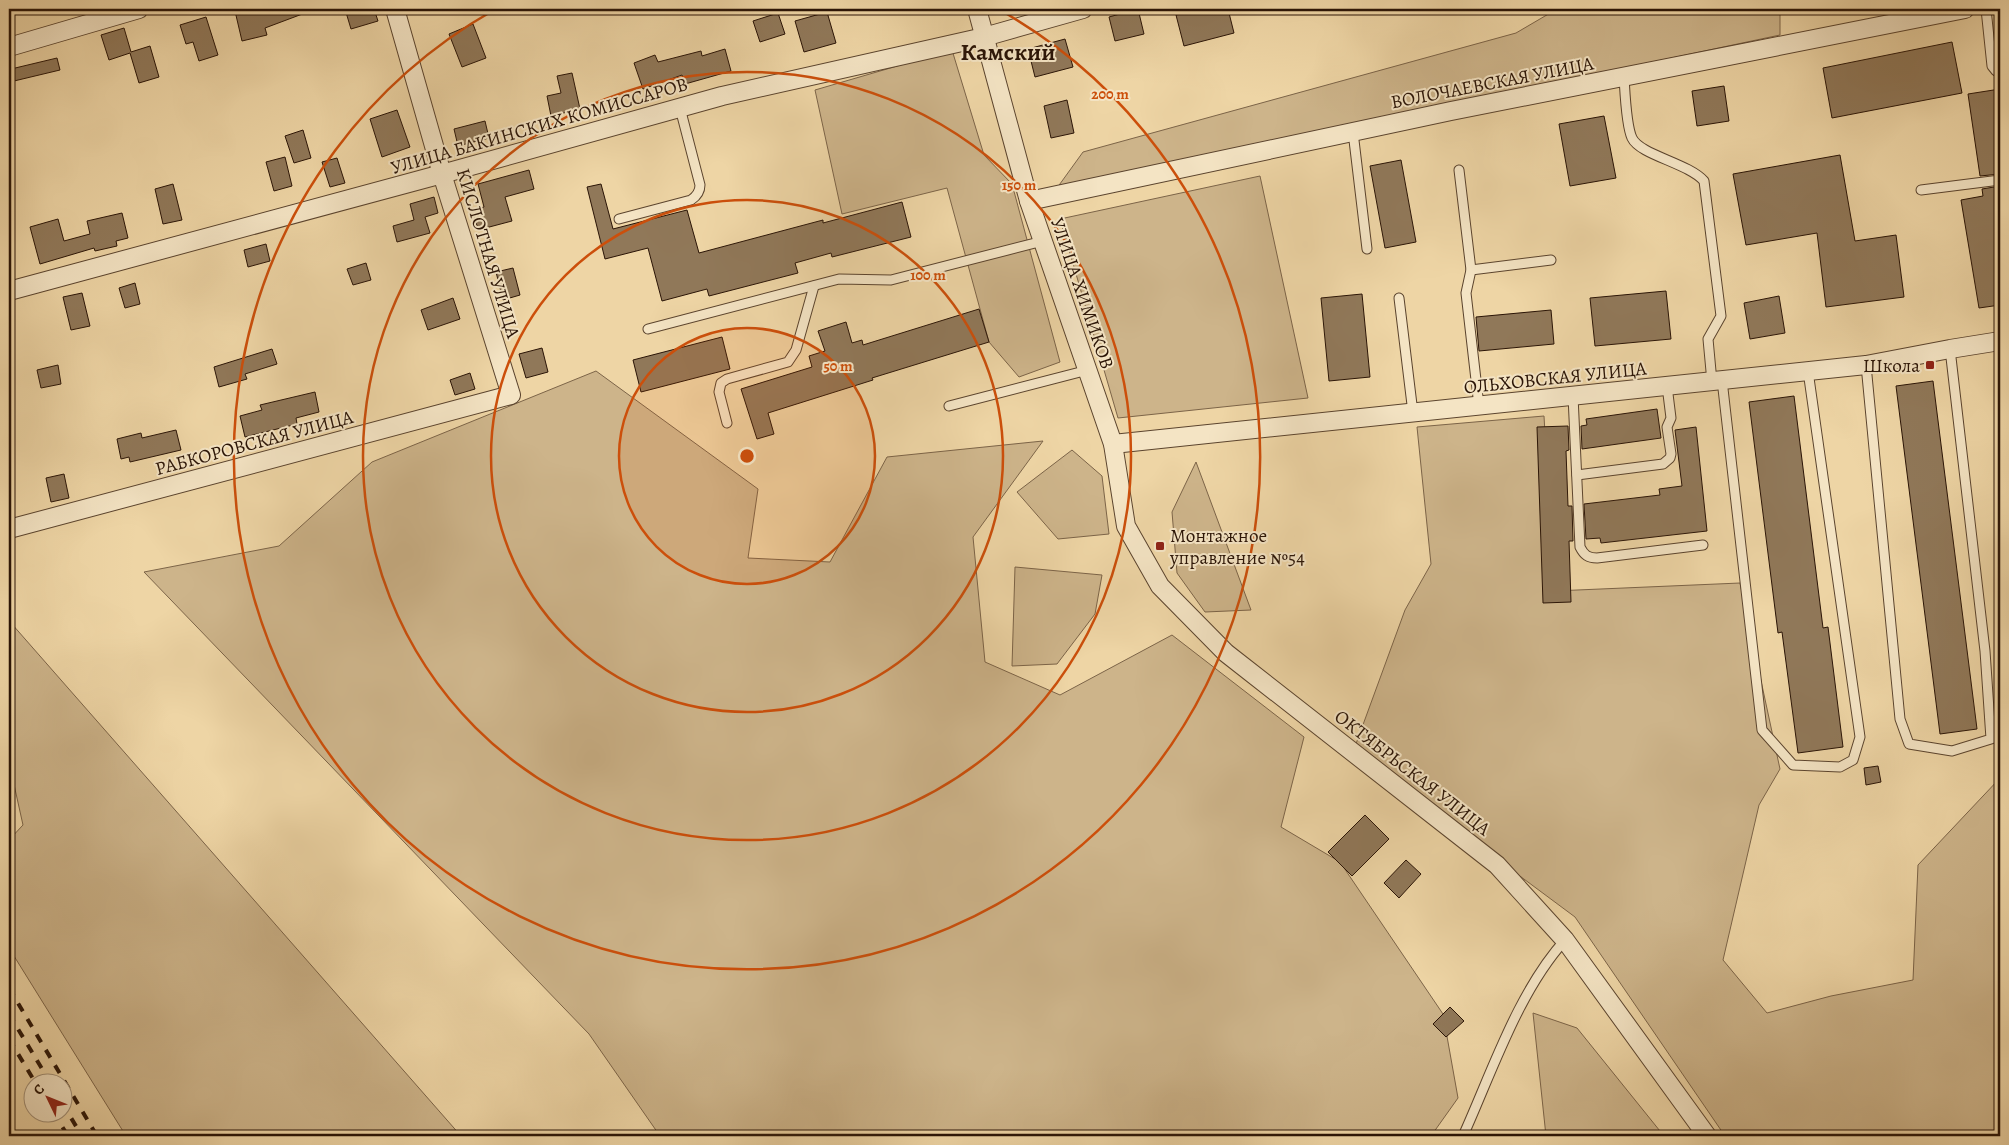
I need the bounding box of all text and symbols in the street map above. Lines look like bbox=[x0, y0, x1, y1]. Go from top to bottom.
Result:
district label: Камский bbox=[960, 36, 1056, 68]
street label: ВОЛОЧАЕВСКАЯ УЛИЦА bbox=[1389, 50, 1597, 115]
street label: УЛИЦА БАКИНСКИХ КОМИССАРОВ bbox=[388, 71, 691, 181]
text: 200 m bbox=[1091, 84, 1129, 104]
street label: КИСЛОТНАЯ УЛИЦА bbox=[450, 165, 526, 342]
text: 150 m bbox=[1002, 175, 1037, 195]
street label: УЛИЦА ХИМИКОВ bbox=[1044, 214, 1120, 373]
text: 100 m bbox=[910, 265, 946, 285]
place label: Школа bbox=[1863, 353, 1920, 379]
street label: ОЛЬХОВСКАЯ УЛИЦА bbox=[1462, 355, 1649, 401]
text: 50 m bbox=[823, 356, 853, 376]
marker: Школа bbox=[1924, 359, 1936, 371]
street label: РАБКОРОВСКАЯ УЛИЦА bbox=[152, 404, 357, 482]
centre of rings bbox=[738, 447, 756, 465]
place label: Монтажное управление №54 bbox=[1169, 523, 1305, 571]
marker: Монтажное управление №54 bbox=[1154, 540, 1166, 552]
street label: ОКТЯБРЬСКАЯ УЛИЦА bbox=[1329, 704, 1496, 842]
north arrow bbox=[22, 1072, 72, 1122]
text: С bbox=[29, 1080, 49, 1099]

